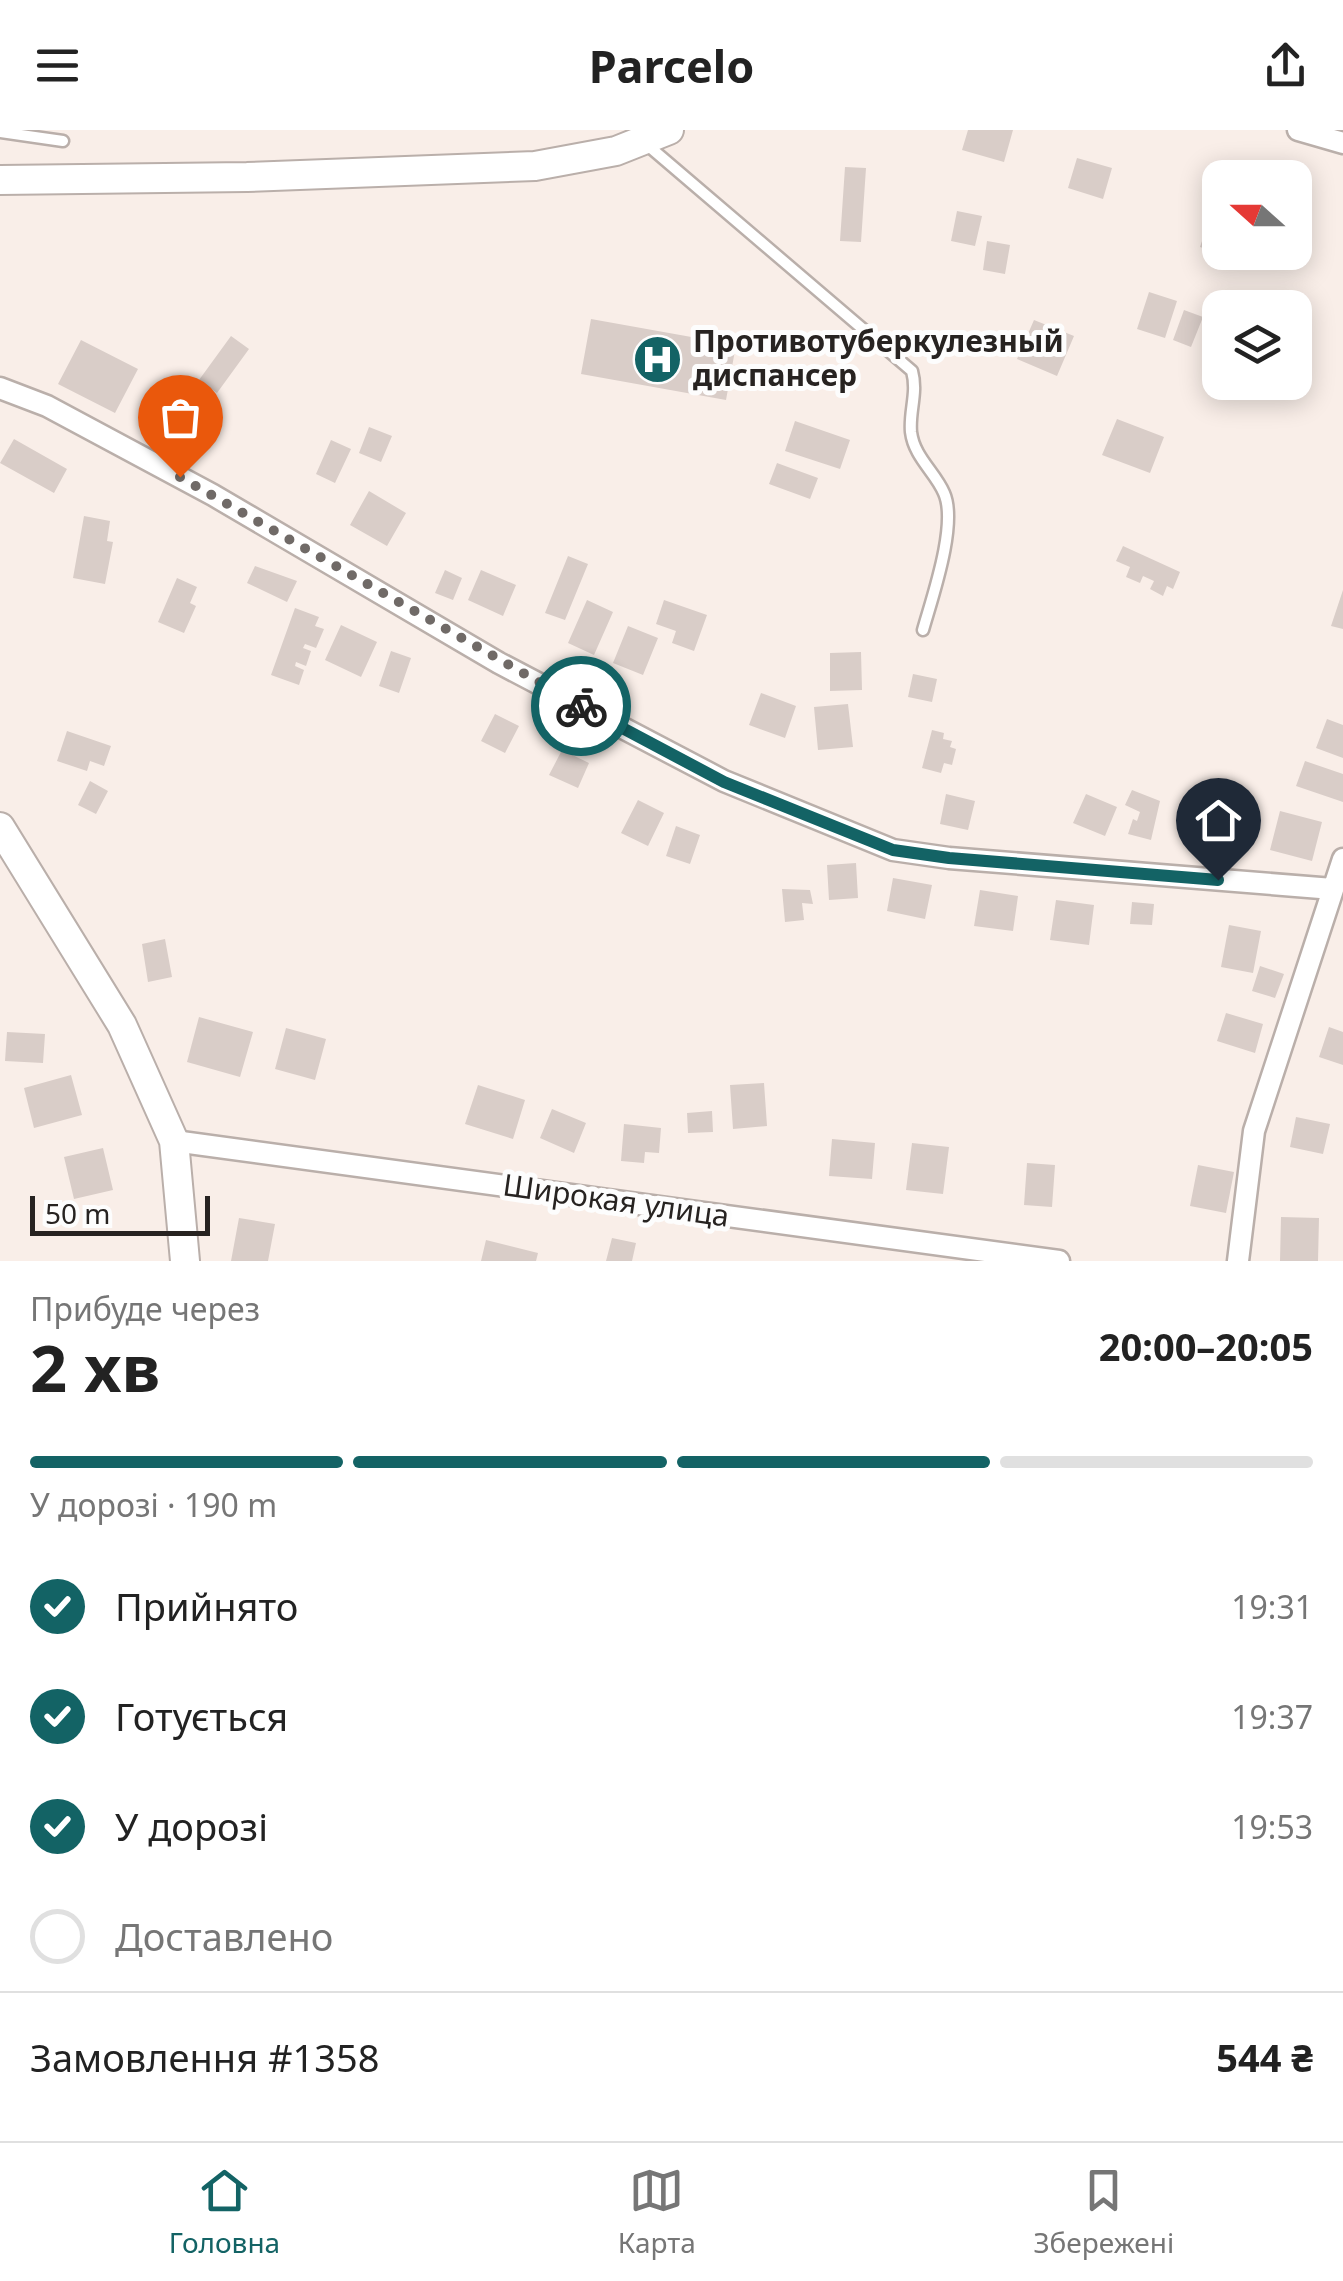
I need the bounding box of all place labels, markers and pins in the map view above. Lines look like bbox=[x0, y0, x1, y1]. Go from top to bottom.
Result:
place label: Противотуберкулезный диспансер bbox=[693, 320, 1064, 395]
hospital icon: Противотуберкулезный диспансер bbox=[632, 333, 684, 385]
pin bbox=[138, 375, 223, 478]
pin bbox=[1176, 778, 1261, 881]

